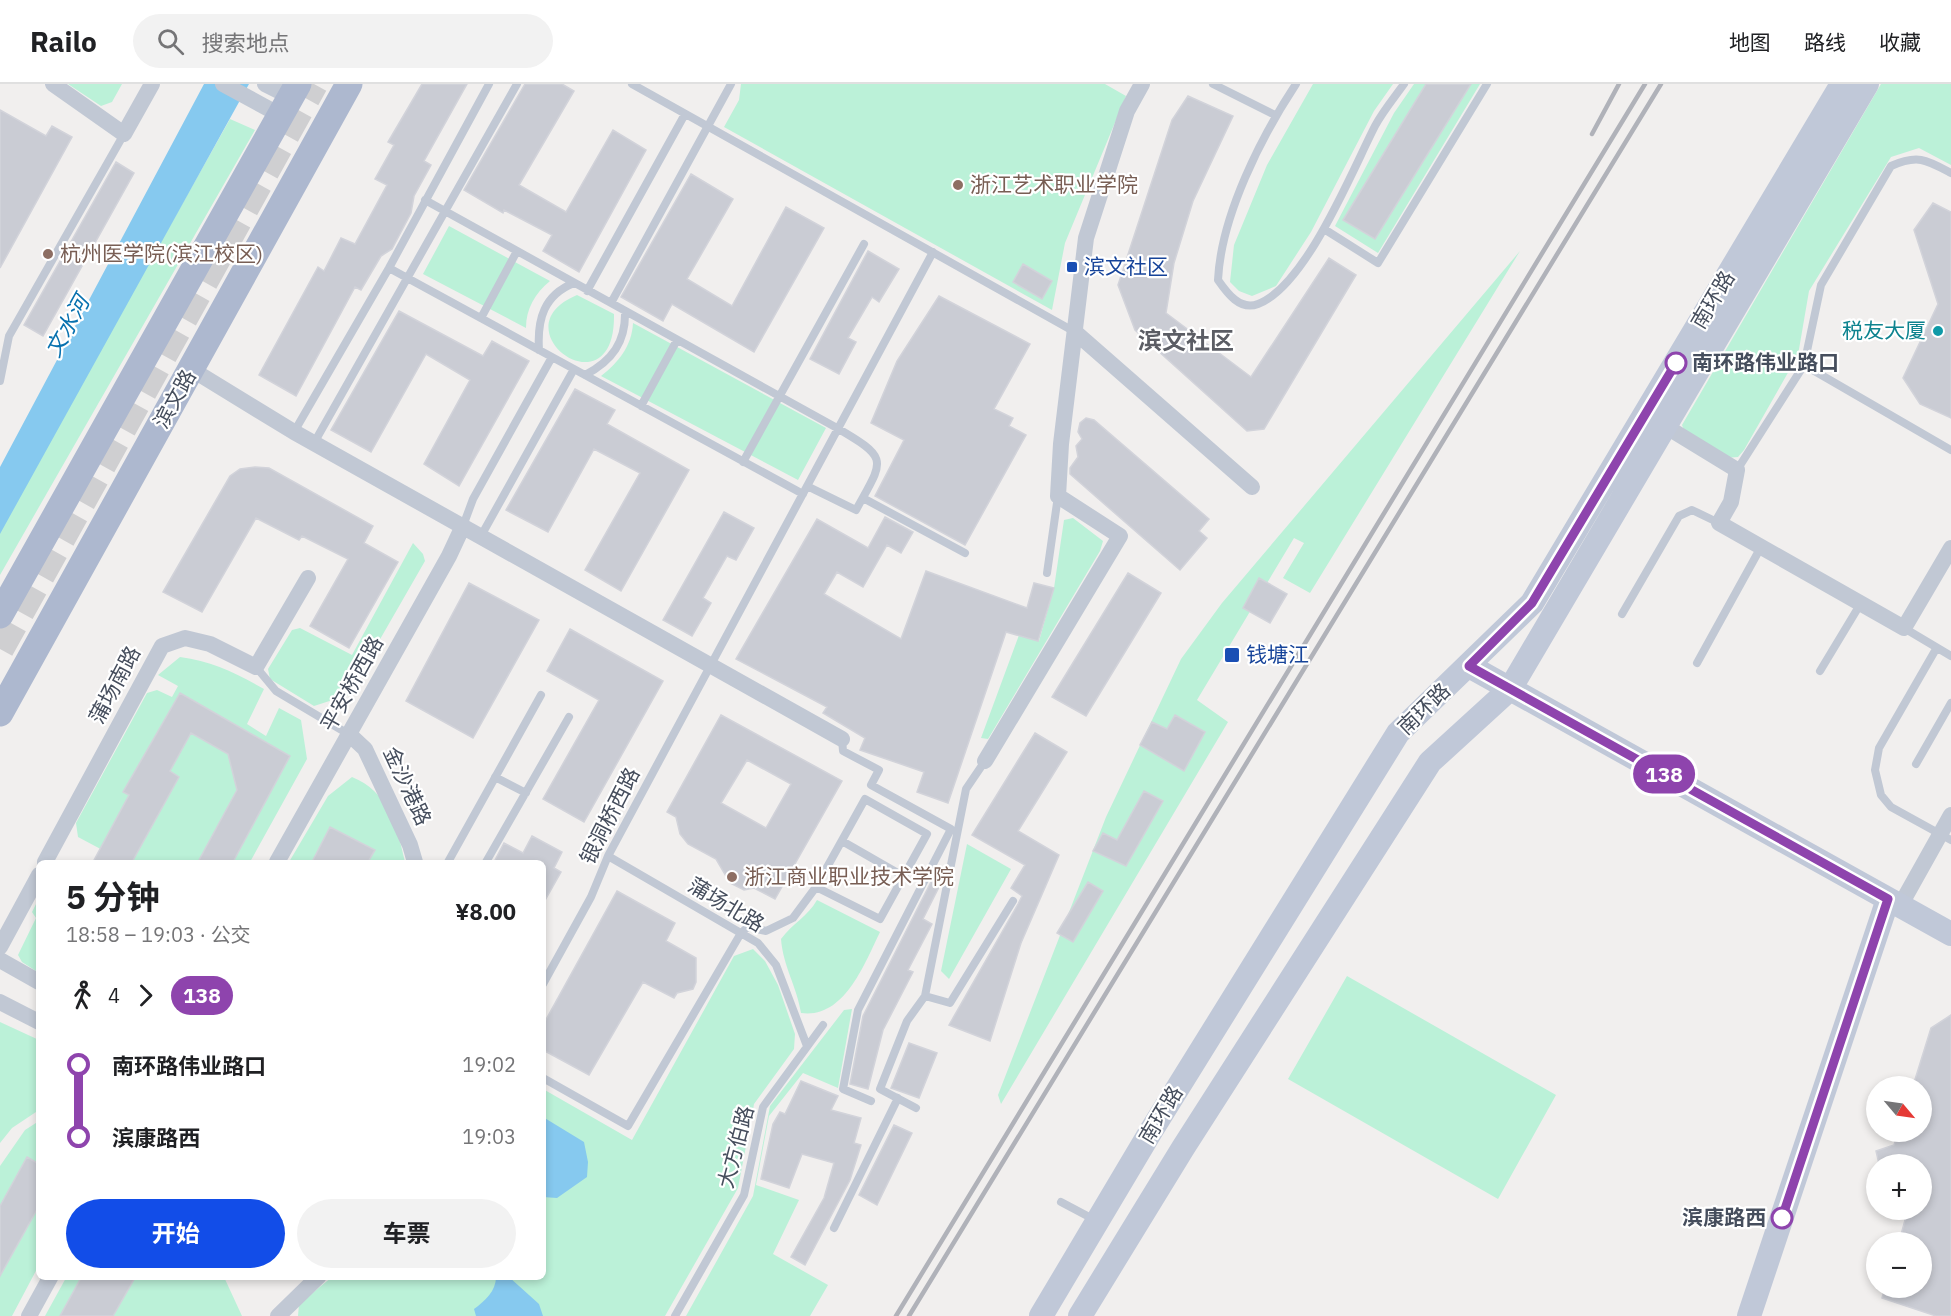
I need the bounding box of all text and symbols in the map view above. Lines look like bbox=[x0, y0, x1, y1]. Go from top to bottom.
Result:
search box bbox=[133, 14, 553, 68]
text: Railo bbox=[30, 23, 97, 60]
icon: search bbox=[154, 25, 187, 58]
text: 搜索地点 bbox=[202, 28, 290, 57]
text: 地图 bbox=[1729, 28, 1771, 56]
text: 路线 bbox=[1804, 28, 1846, 56]
text: 收藏 bbox=[1879, 28, 1921, 56]
place label: 浙江艺术职业学院 bbox=[970, 170, 1138, 198]
marker: 浙江艺术职业学院 bbox=[951, 178, 965, 192]
place label: 杭州医学院(滨江校区) bbox=[60, 239, 263, 267]
marker: 杭州医学院(滨江校区) bbox=[41, 247, 55, 261]
place label: 滨文社区 bbox=[1084, 252, 1168, 280]
marker: 滨文社区 bbox=[1065, 260, 1079, 274]
street label: 南环路 bbox=[1684, 265, 1740, 334]
water label: 文水河 bbox=[38, 286, 97, 362]
place label: 税友大厦 bbox=[1842, 316, 1926, 344]
district label: 滨文社区 bbox=[1138, 324, 1234, 356]
marker: 税友大厦 bbox=[1931, 324, 1945, 338]
place label: 南环路伟业路口 bbox=[1692, 348, 1839, 376]
marker: 南环路伟业路口 bbox=[1665, 352, 1687, 374]
street label: 滨文路 bbox=[147, 364, 202, 433]
street label: 平安桥西路 bbox=[313, 631, 389, 736]
place label: 钱塘江 bbox=[1246, 640, 1309, 668]
street label: 蒲场南路 bbox=[82, 641, 146, 728]
marker: 钱塘江 bbox=[1223, 646, 1241, 664]
street label: 南环路 bbox=[1391, 676, 1456, 740]
street label: 金沙港路 bbox=[377, 742, 438, 830]
line badge: 138 bbox=[1630, 754, 1698, 794]
text: 138 bbox=[1645, 760, 1683, 788]
street label: 银洞桥西路 bbox=[573, 762, 645, 869]
place label: 浙江商业职业技术学院 bbox=[744, 862, 954, 890]
marker: 浙江商业职业技术学院 bbox=[725, 870, 739, 884]
street label: 蒲场北路 bbox=[683, 871, 770, 938]
text: 5 分钟 bbox=[66, 875, 160, 918]
text: ¥8.00 bbox=[455, 897, 516, 926]
text: 18:58 – 19:03 · 公交 bbox=[66, 921, 251, 948]
icon: walk bbox=[66, 979, 99, 1012]
icon: forward bbox=[129, 979, 162, 1012]
text: 138 bbox=[183, 981, 221, 1009]
text: 4 bbox=[108, 982, 120, 1009]
text: 南环路伟业路口 bbox=[112, 1051, 266, 1080]
text: 19:02 bbox=[462, 1051, 516, 1078]
north arrow bbox=[1866, 1076, 1932, 1142]
map controls bbox=[1866, 1076, 1932, 1298]
street label: 南环路 bbox=[1132, 1080, 1188, 1149]
street label: 大方伯路 bbox=[711, 1103, 759, 1191]
text: 滨康路西 bbox=[112, 1123, 200, 1152]
text: 19:03 bbox=[462, 1123, 516, 1150]
button: + bbox=[1866, 1154, 1932, 1220]
button: 开始 bbox=[66, 1199, 285, 1268]
button: 车票 bbox=[297, 1199, 516, 1268]
place label: 滨康路西 bbox=[1682, 1203, 1766, 1231]
marker: 滨康路西 bbox=[1771, 1207, 1793, 1229]
button: − bbox=[1866, 1232, 1932, 1298]

